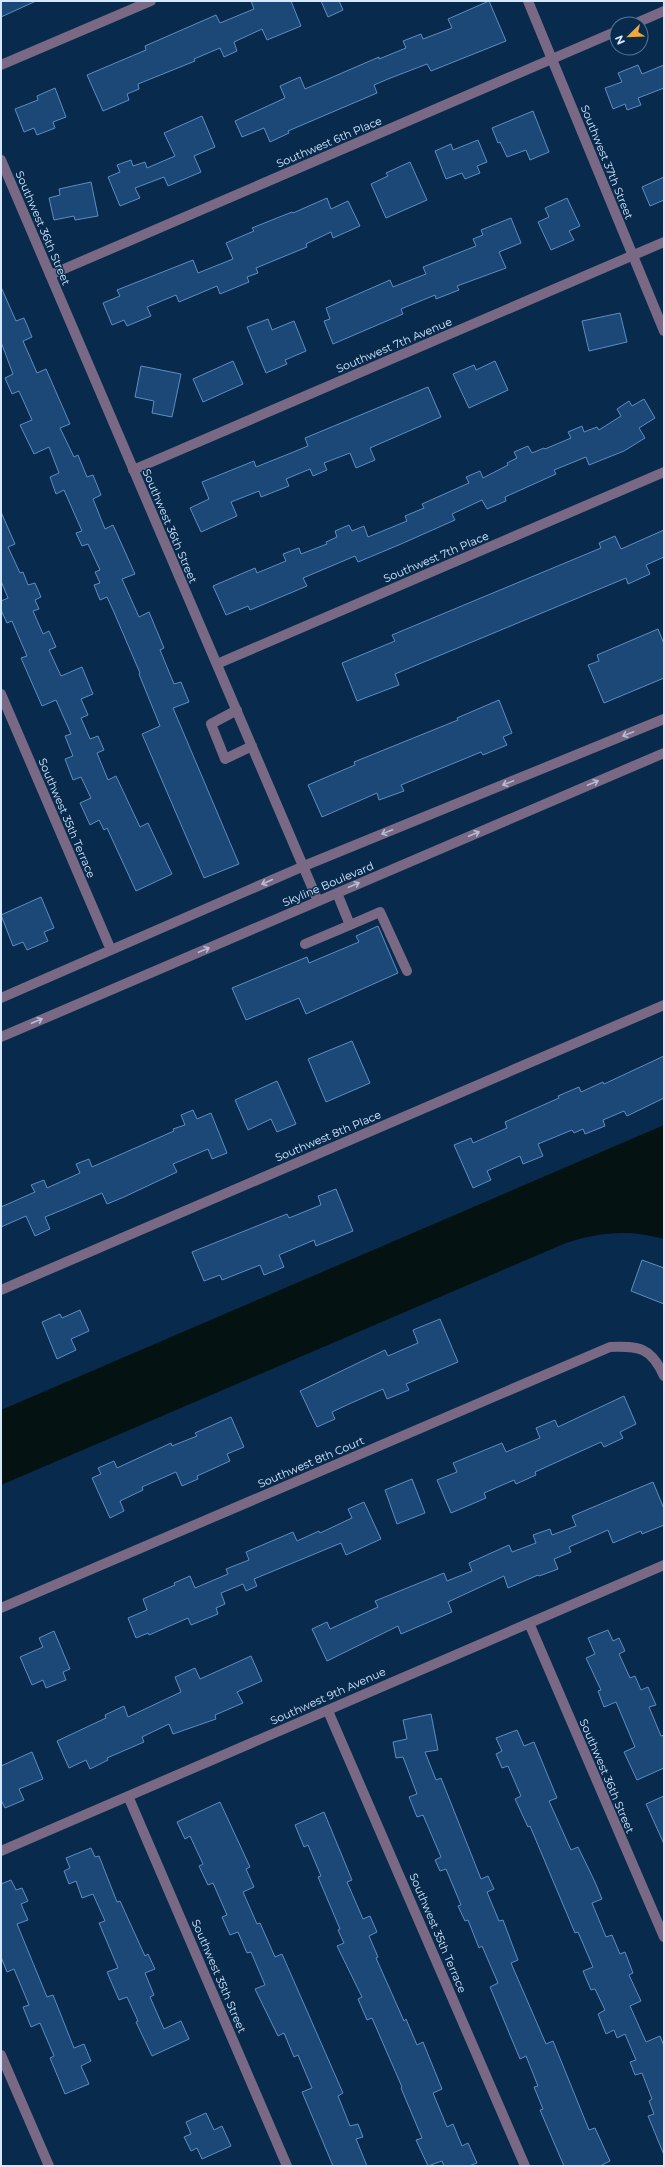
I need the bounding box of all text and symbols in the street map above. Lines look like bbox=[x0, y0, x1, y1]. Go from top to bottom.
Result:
north arrow bbox=[609, 16, 649, 56]
text: N bbox=[612, 33, 628, 47]
street label: Southwest 37th Street bbox=[578, 103, 637, 222]
street label: Southwest 6th Place bbox=[274, 113, 384, 171]
street label: Southwest 36th Street bbox=[13, 169, 74, 288]
street label: Southwest 7th Avenue bbox=[334, 314, 454, 376]
street label: Southwest 36th Street bbox=[140, 467, 201, 586]
street label: Southwest 7th Place bbox=[381, 528, 491, 586]
one-way arrow bbox=[622, 731, 634, 739]
street label: Southwest 35th Terrace bbox=[35, 756, 99, 880]
one-way arrow bbox=[587, 779, 599, 786]
one-way arrow bbox=[502, 780, 514, 788]
one-way arrow bbox=[382, 829, 394, 837]
one-way arrow bbox=[467, 830, 479, 837]
street label: Skyline Boulevard bbox=[280, 858, 376, 910]
one-way arrow bbox=[262, 879, 274, 887]
one-way arrow bbox=[348, 881, 360, 889]
one-way arrow bbox=[198, 945, 210, 953]
one-way arrow bbox=[30, 1017, 42, 1024]
street label: Southwest 8th Place bbox=[273, 1107, 383, 1165]
street label: Southwest 8th Court bbox=[256, 1433, 367, 1491]
street label: Southwest 9th Avenue bbox=[268, 1664, 388, 1728]
street label: Southwest 36th Street bbox=[577, 1717, 638, 1836]
street label: Southwest 35th Terrace bbox=[406, 1871, 470, 1995]
street label: Southwest 35th Street bbox=[189, 1917, 249, 2035]

